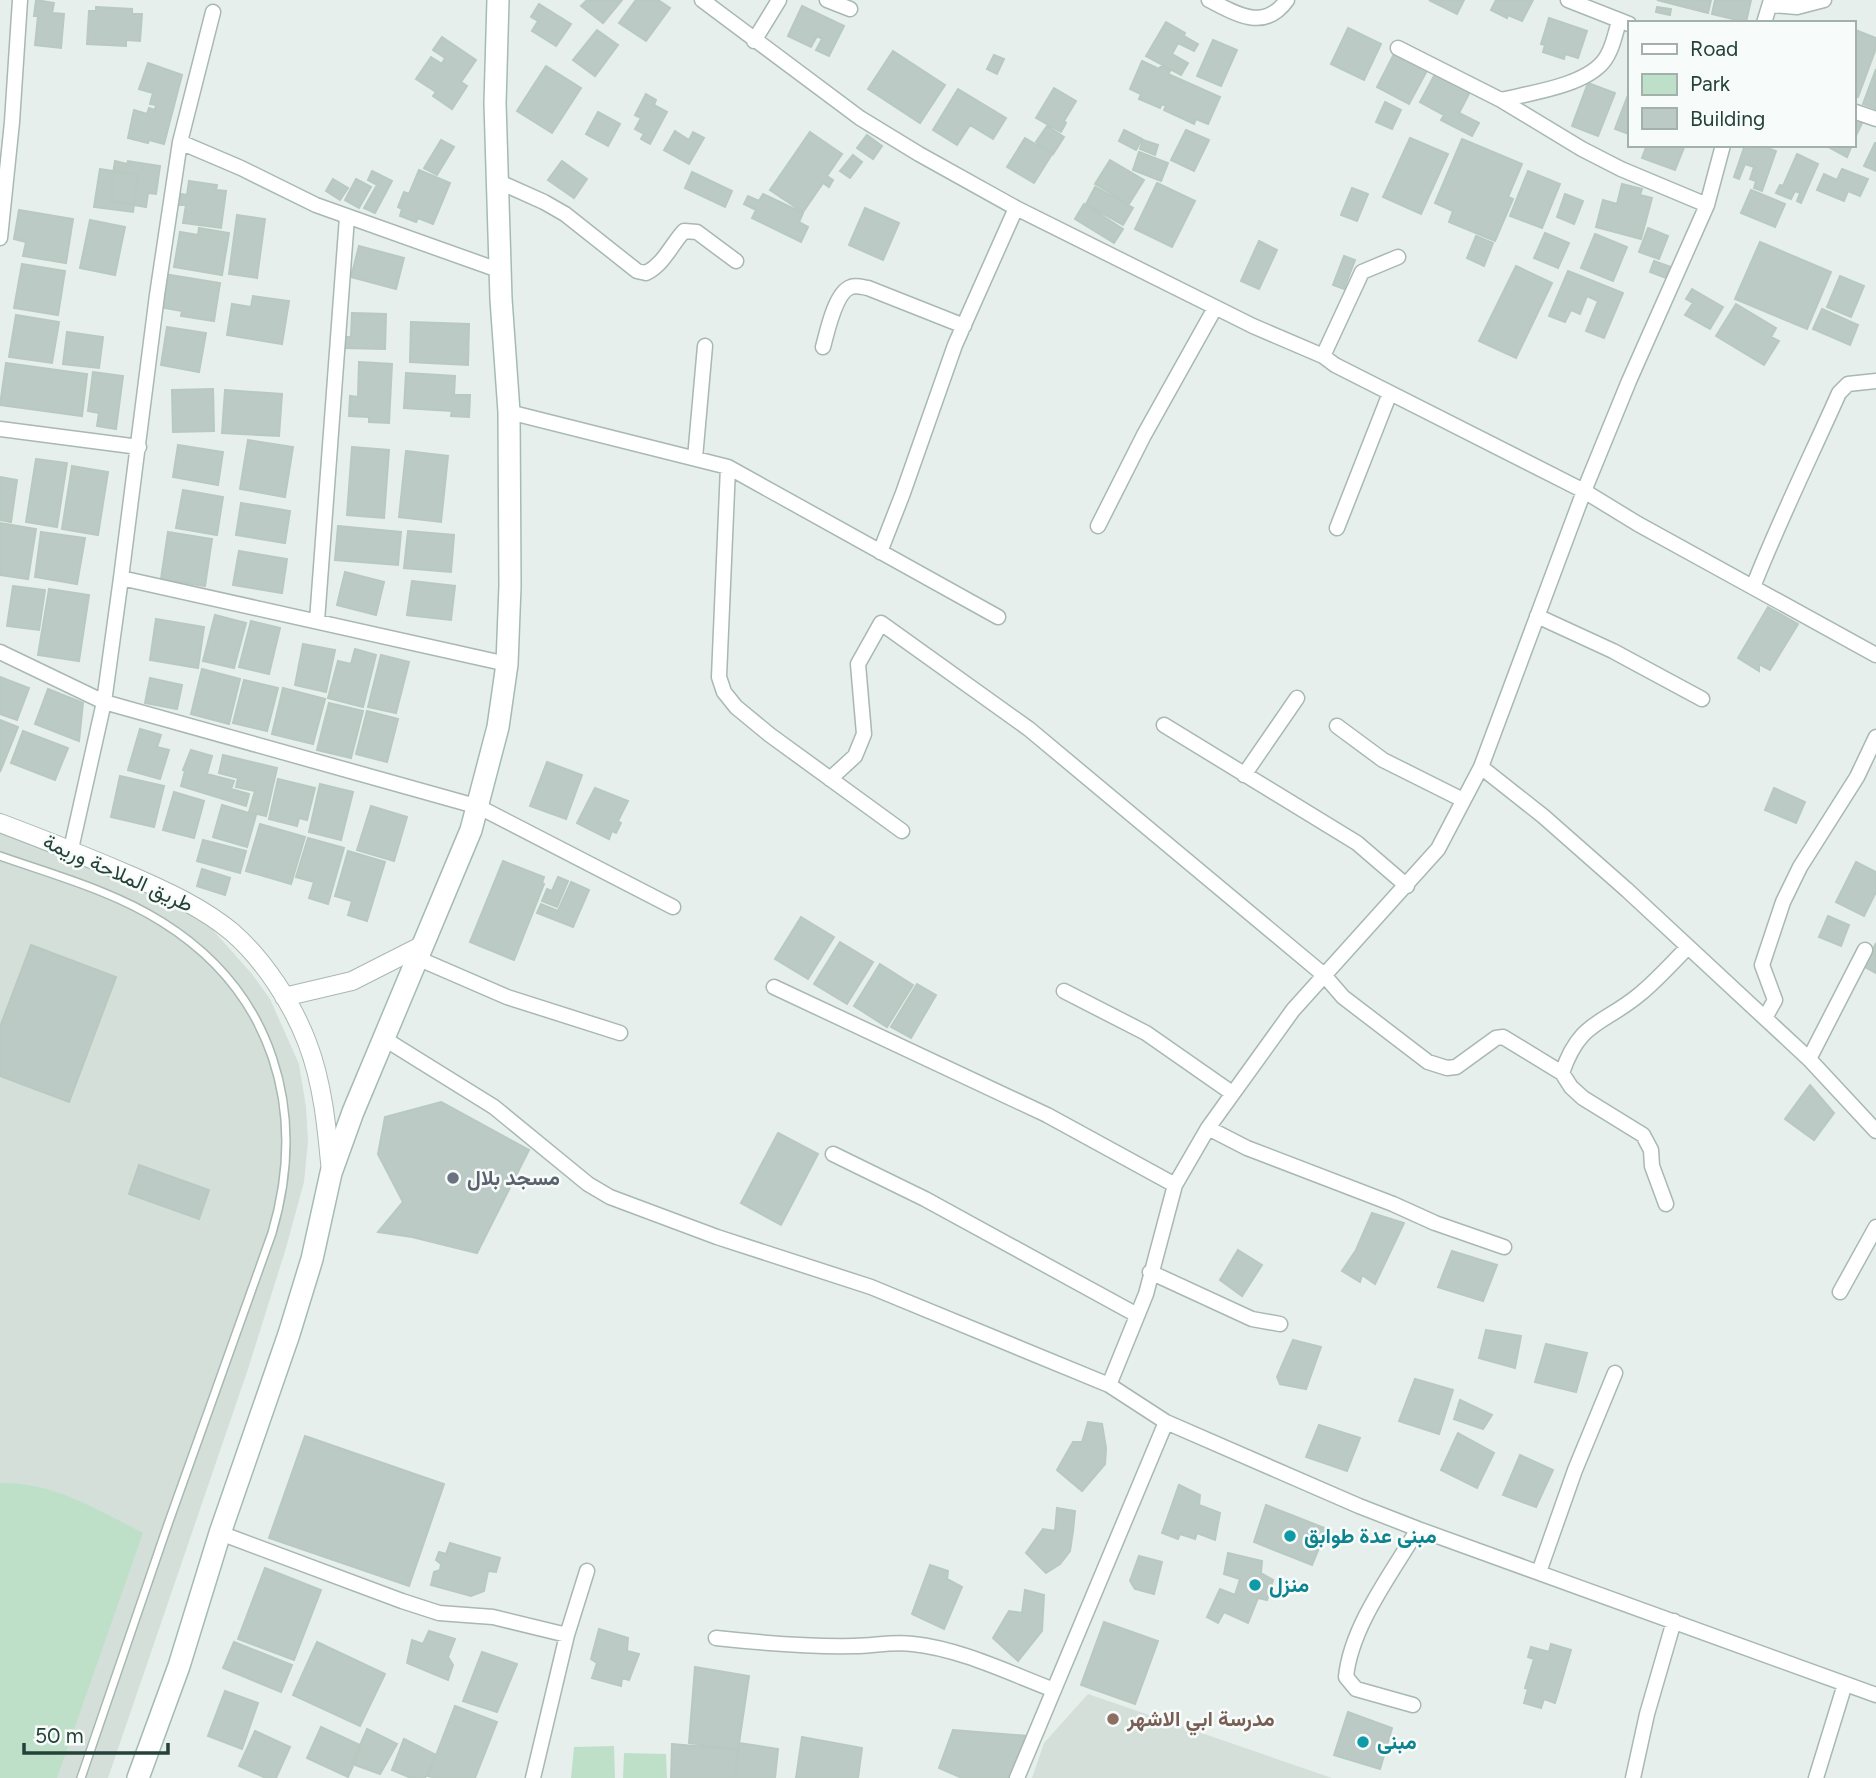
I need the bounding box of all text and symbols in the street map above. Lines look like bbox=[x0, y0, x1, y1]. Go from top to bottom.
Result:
legend bbox=[1628, 21, 1855, 147]
text: Road bbox=[1690, 36, 1738, 61]
text: Park bbox=[1690, 71, 1731, 96]
text: Building bbox=[1690, 106, 1765, 131]
street label: طريق الملاحة وريمة bbox=[39, 828, 197, 918]
place label: مسجد بلال bbox=[467, 1165, 560, 1191]
marker: مسجد بلال bbox=[445, 1170, 461, 1186]
place label: مبنى عدة طوابق bbox=[1304, 1523, 1437, 1549]
marker: مبنى عدة طوابق bbox=[1282, 1528, 1298, 1544]
place label: منزل bbox=[1269, 1572, 1309, 1598]
marker: منزل bbox=[1247, 1577, 1263, 1593]
place label: مدرسة ابي الاشهر bbox=[1126, 1706, 1275, 1736]
marker: مدرسة ابي الاشهر bbox=[1105, 1711, 1121, 1727]
scale bar bbox=[24, 1712, 168, 1756]
text: 50 m bbox=[35, 1723, 84, 1748]
place label: مبنى bbox=[1377, 1729, 1417, 1754]
marker: مبنى bbox=[1355, 1734, 1371, 1750]

